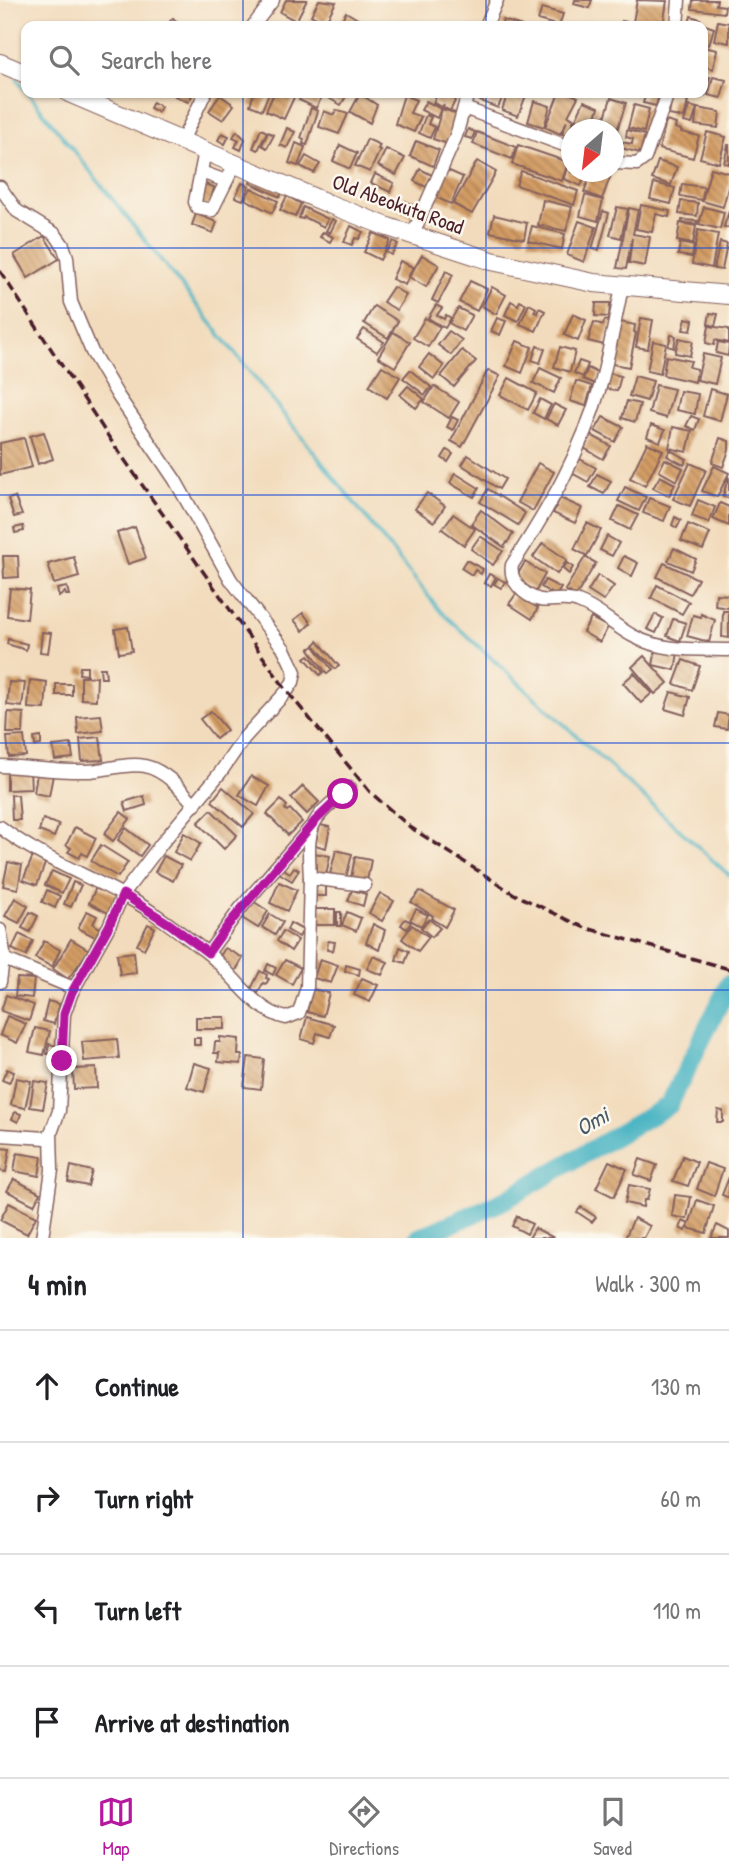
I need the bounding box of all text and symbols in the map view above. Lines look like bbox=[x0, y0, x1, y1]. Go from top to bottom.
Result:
search box bbox=[21, 21, 708, 98]
icon: search bbox=[45, 41, 83, 79]
text: Search here bbox=[101, 42, 212, 77]
north arrow bbox=[561, 119, 624, 182]
street label: Old Abeokuta Road bbox=[328, 167, 468, 241]
route start bbox=[327, 778, 358, 809]
route end bbox=[46, 1045, 77, 1076]
water label: Omi bbox=[570, 1098, 616, 1143]
text: 4 min bbox=[28, 1264, 87, 1304]
text: Walk · 300 m bbox=[595, 1268, 701, 1299]
icon: ahead bbox=[28, 1367, 66, 1405]
text: Continue bbox=[95, 1369, 179, 1404]
text: 130 m bbox=[651, 1371, 701, 1402]
icon: right bbox=[28, 1479, 66, 1517]
text: Turn right bbox=[95, 1481, 193, 1516]
text: 60 m bbox=[661, 1483, 701, 1514]
icon: left bbox=[28, 1591, 66, 1629]
text: Turn left bbox=[95, 1593, 181, 1628]
text: 110 m bbox=[653, 1595, 701, 1626]
icon: arrive bbox=[28, 1703, 66, 1741]
text: Arrive at destination bbox=[95, 1705, 290, 1740]
tab: Map bbox=[97, 1793, 135, 1861]
tab: Directions bbox=[329, 1793, 399, 1861]
tab: Saved bbox=[593, 1793, 632, 1861]

